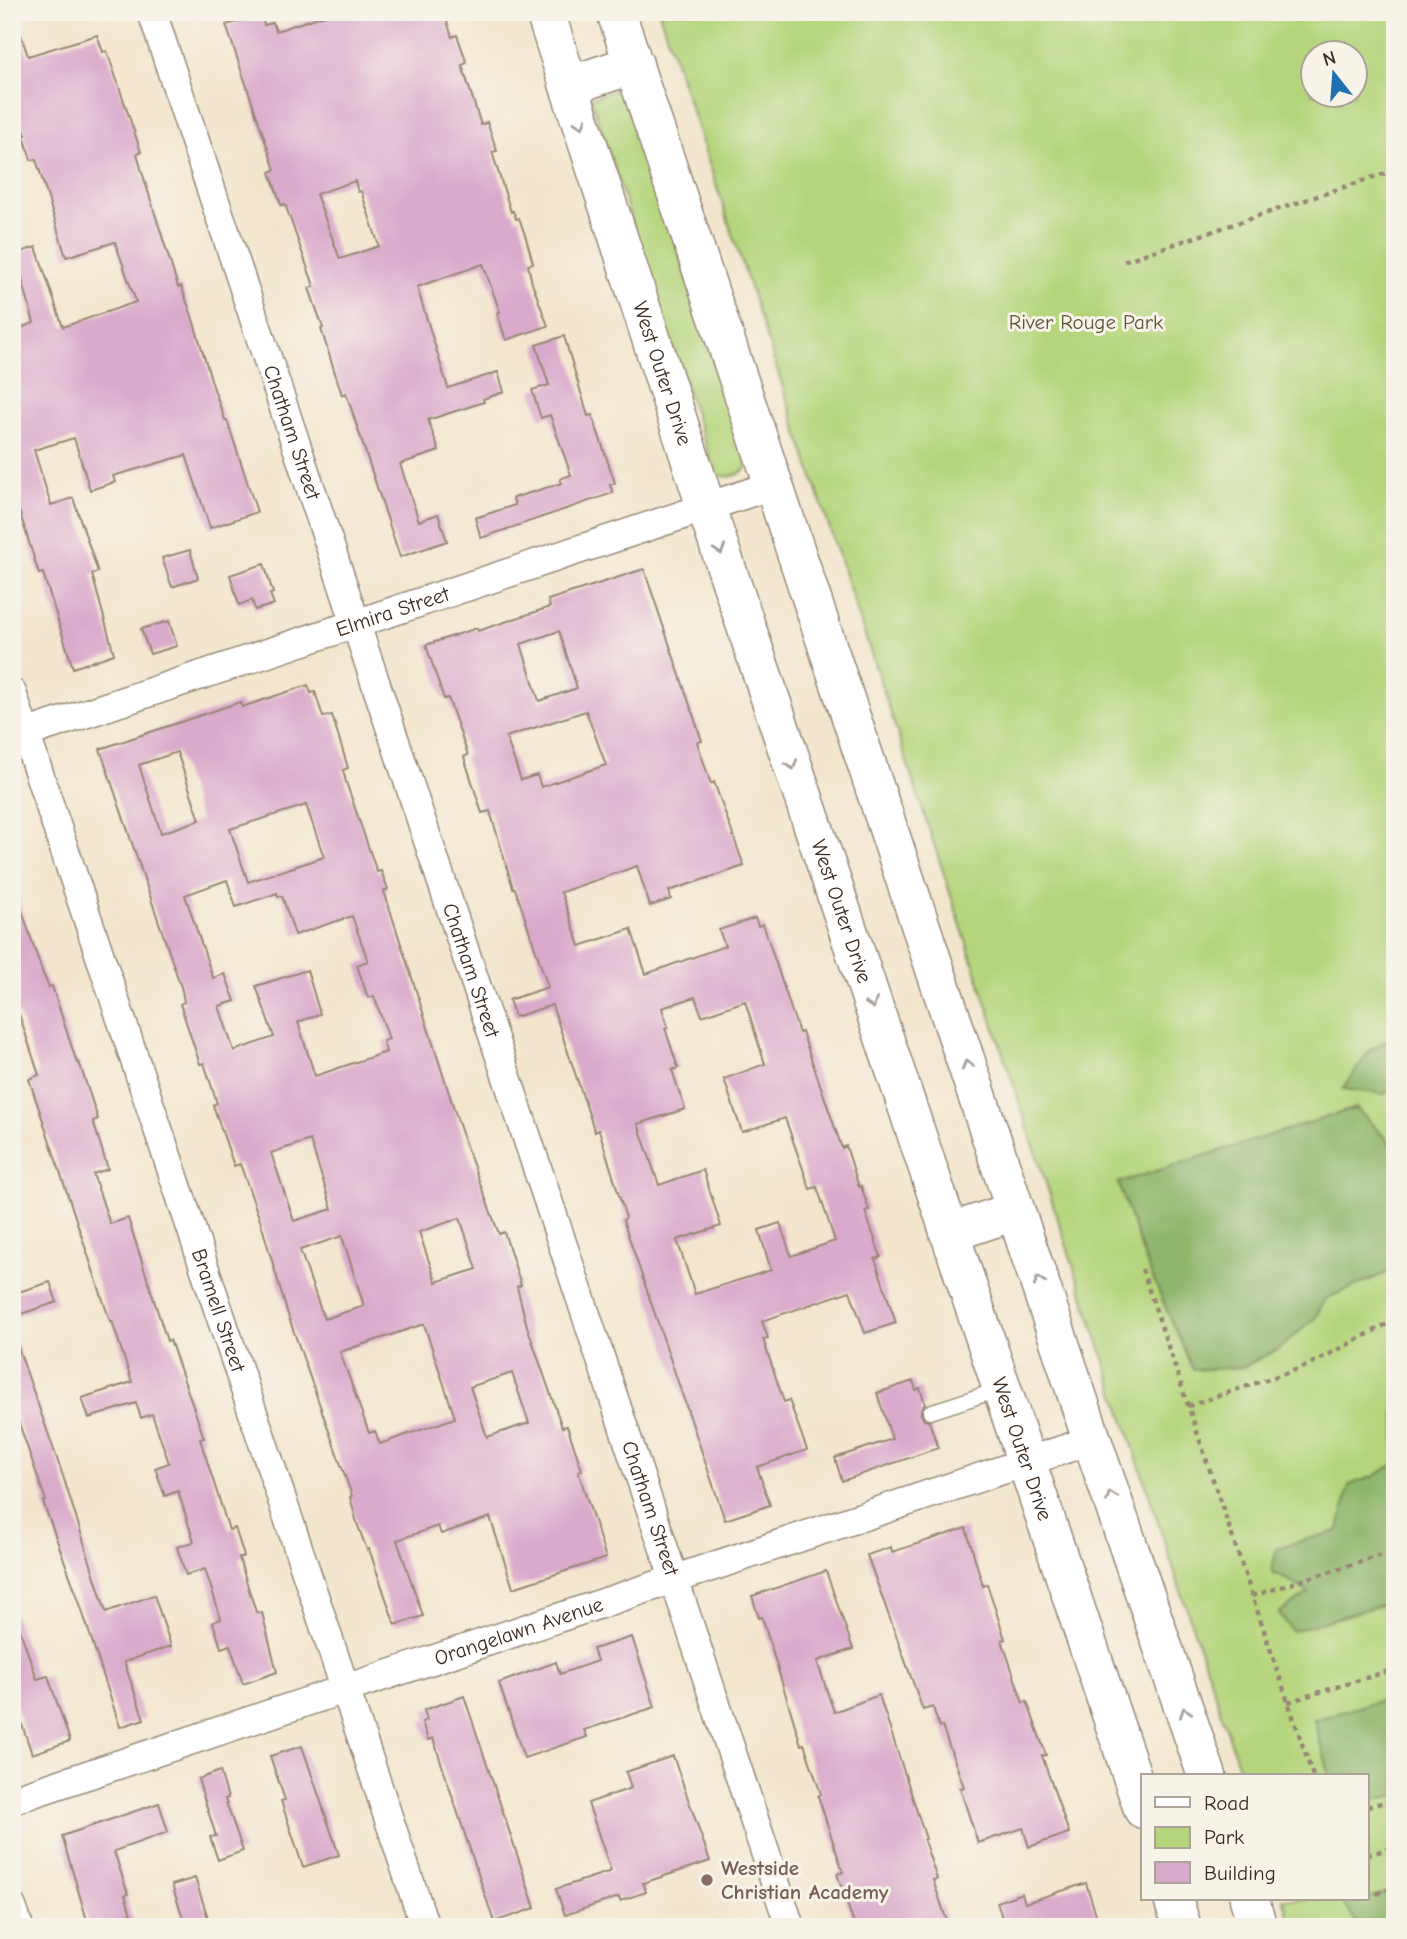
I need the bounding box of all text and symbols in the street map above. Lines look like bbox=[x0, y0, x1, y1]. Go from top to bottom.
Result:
north arrow bbox=[1298, 38, 1368, 108]
text: N bbox=[1320, 46, 1338, 71]
one-way arrow bbox=[573, 117, 587, 129]
street label: West Outer Drive bbox=[628, 298, 697, 448]
park label: River Rouge Park bbox=[1009, 310, 1163, 334]
street label: Chatham Street bbox=[258, 362, 326, 504]
one-way arrow bbox=[712, 543, 726, 555]
street label: Elmira Street bbox=[333, 581, 453, 641]
one-way arrow bbox=[784, 759, 798, 771]
street label: West Outer Drive bbox=[806, 836, 877, 986]
street label: Chatham Street bbox=[438, 900, 505, 1041]
one-way arrow bbox=[864, 998, 879, 1010]
one-way arrow bbox=[961, 1059, 975, 1072]
street label: Bramell Street bbox=[187, 1246, 251, 1376]
one-way arrow bbox=[1033, 1275, 1047, 1287]
street label: West Outer Drive bbox=[987, 1374, 1057, 1524]
street label: Chatham Street bbox=[617, 1438, 684, 1579]
one-way arrow bbox=[1105, 1491, 1119, 1503]
street label: Orangelawn Avenue bbox=[431, 1592, 606, 1670]
one-way arrow bbox=[1179, 1706, 1193, 1718]
legend bbox=[1141, 1774, 1368, 1900]
text: Road bbox=[1204, 1791, 1249, 1815]
text: Park bbox=[1204, 1825, 1244, 1849]
place label: Westside Christian Academy bbox=[721, 1856, 889, 1904]
text: Building bbox=[1204, 1861, 1276, 1885]
marker: Westside Christian Academy bbox=[699, 1872, 715, 1888]

